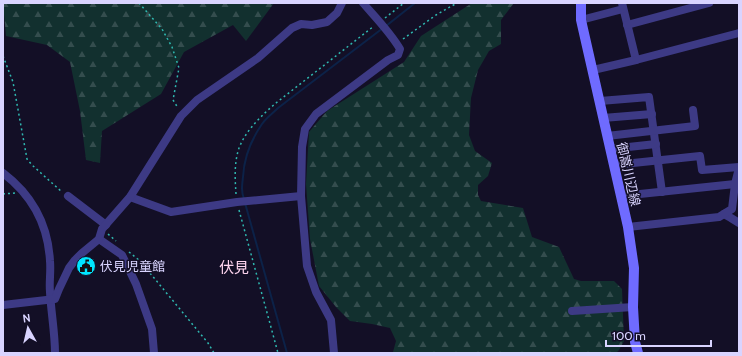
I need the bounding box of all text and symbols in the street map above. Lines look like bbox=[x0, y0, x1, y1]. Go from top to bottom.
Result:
street label: 御嵩川辺線 bbox=[614, 141, 644, 207]
public building icon: 伏見児童館 bbox=[75, 255, 97, 277]
place label: 伏見児童館 bbox=[100, 258, 165, 274]
district label: 伏見 bbox=[219, 259, 249, 277]
north arrow bbox=[8, 308, 48, 348]
text: N bbox=[22, 311, 31, 326]
scale bar bbox=[606, 322, 711, 348]
text: 100 m bbox=[612, 328, 646, 343]

